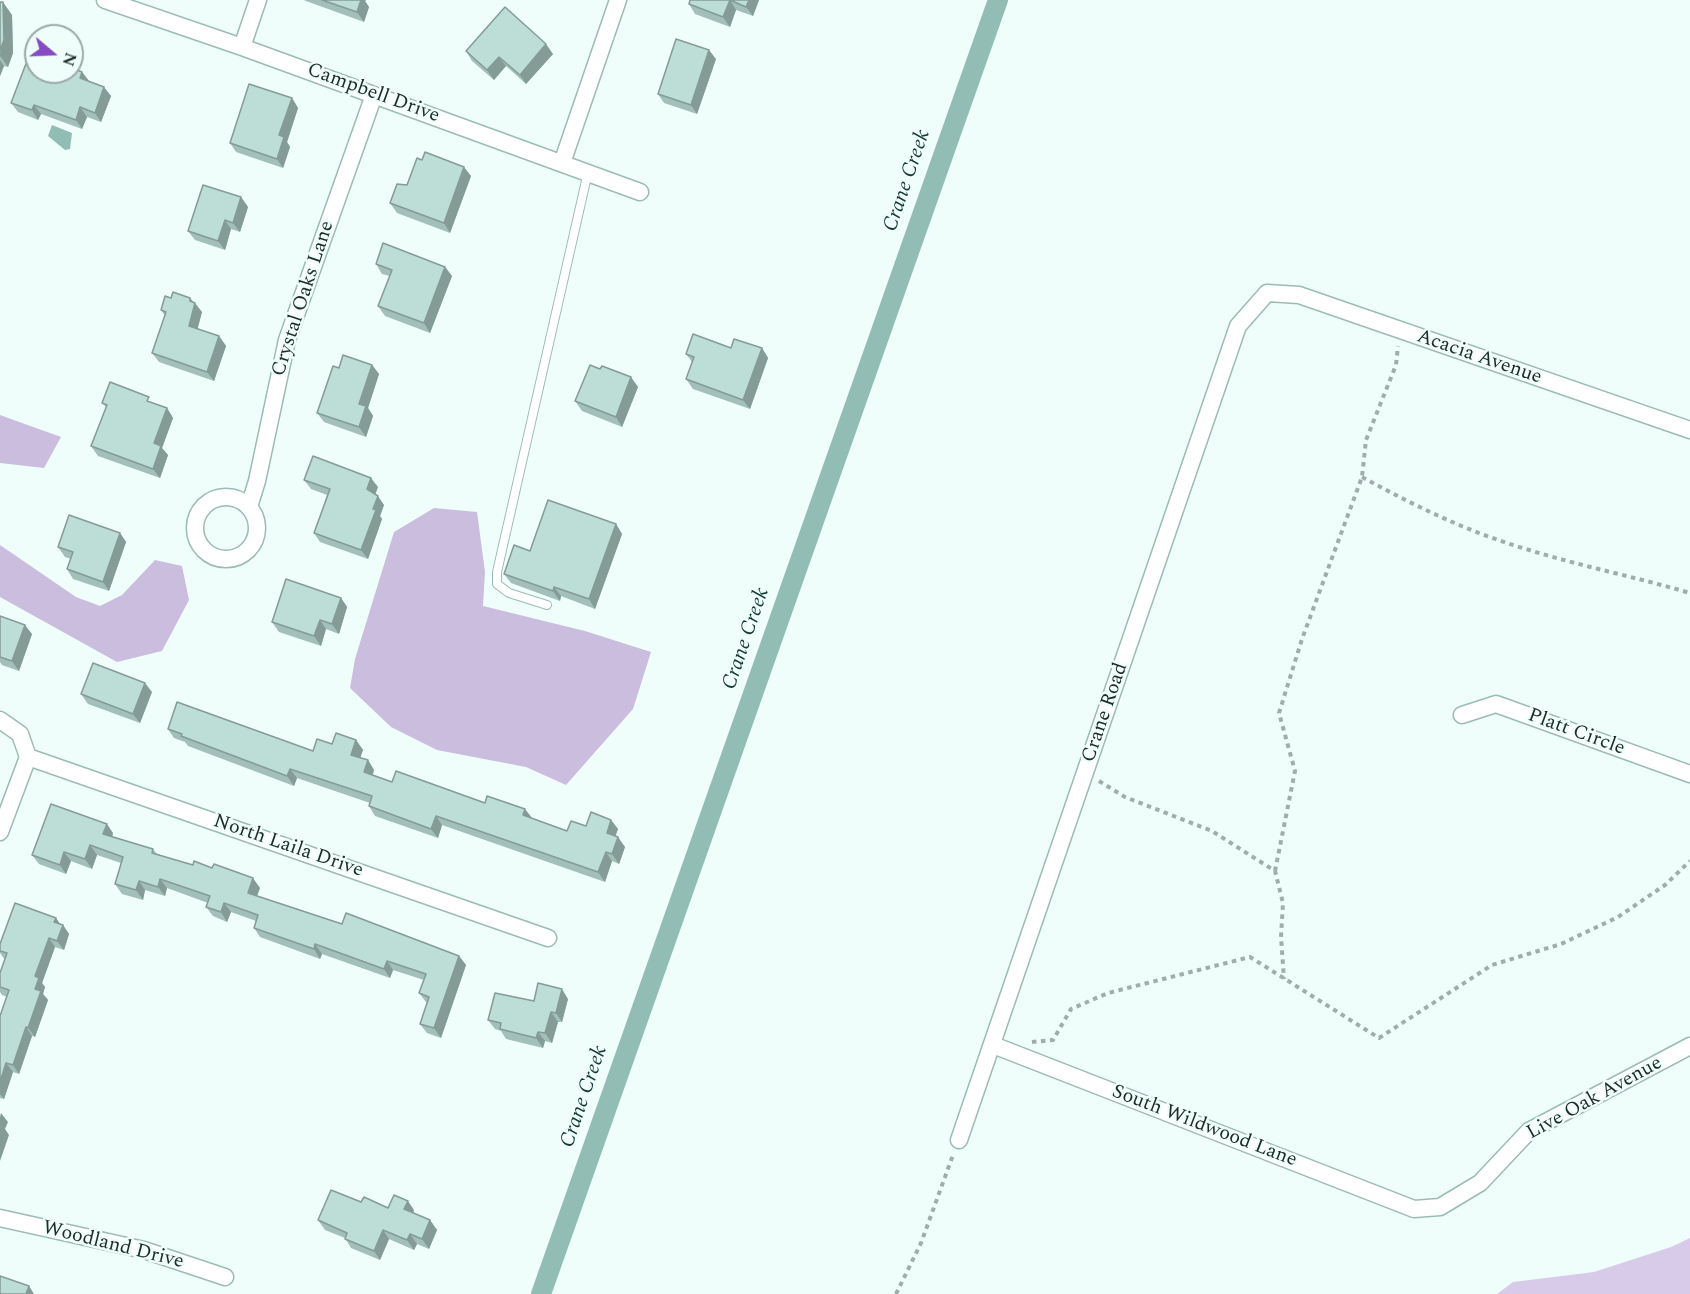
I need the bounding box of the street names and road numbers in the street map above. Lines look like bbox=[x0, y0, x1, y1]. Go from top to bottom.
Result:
street label: Campbell Drive bbox=[303, 59, 443, 129]
street label: Crystal Oaks Lane bbox=[268, 218, 340, 380]
street label: Acacia Avenue bbox=[1413, 325, 1545, 391]
street label: Crane Road bbox=[1078, 660, 1134, 766]
street label: Platt Circle bbox=[1524, 704, 1628, 762]
street label: North Laila Drive bbox=[210, 810, 366, 884]
street label: Live Oak Avenue bbox=[1523, 1052, 1667, 1146]
street label: South Wildwood Lane bbox=[1108, 1081, 1300, 1173]
street label: Woodland Drive bbox=[40, 1217, 186, 1275]

